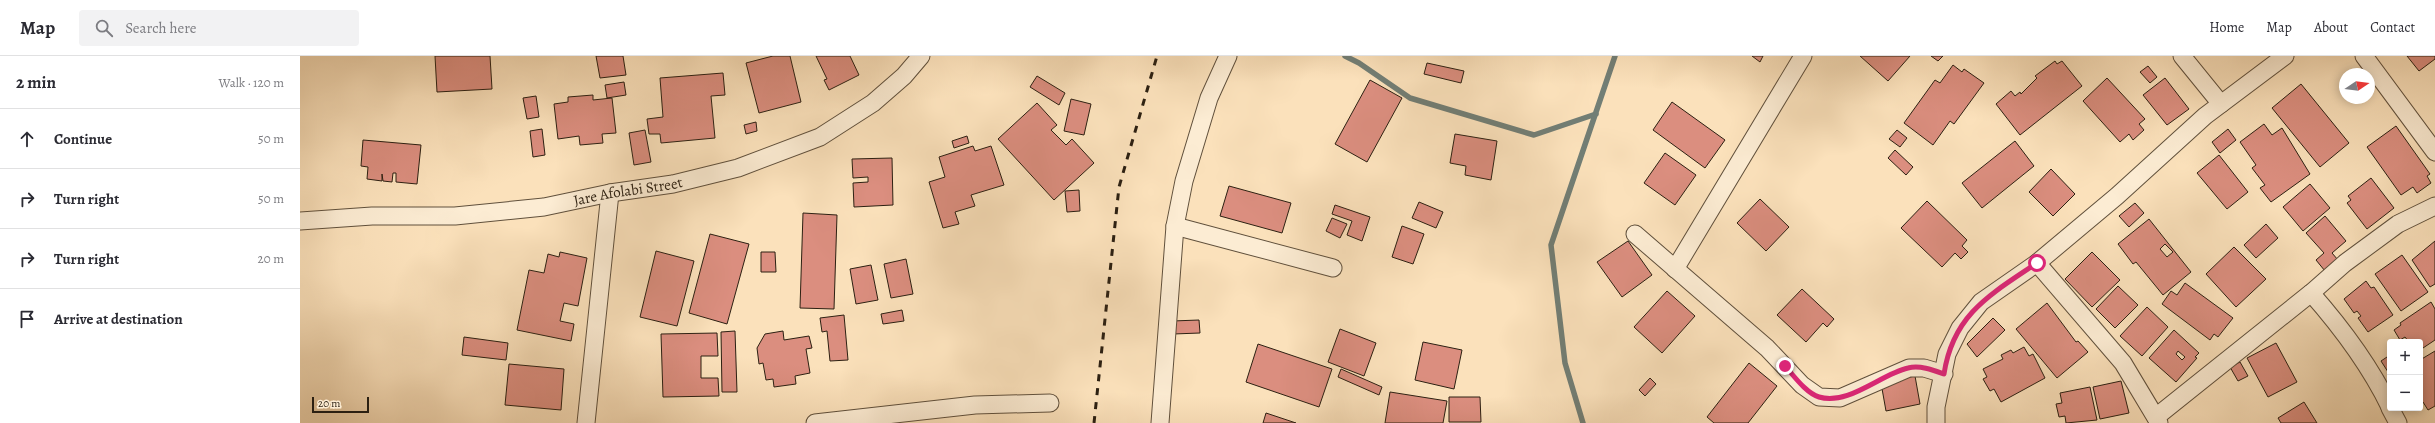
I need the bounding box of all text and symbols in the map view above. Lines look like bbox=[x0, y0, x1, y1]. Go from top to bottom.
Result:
search box bbox=[79, 10, 359, 46]
text: Map bbox=[20, 15, 55, 41]
icon: search bbox=[93, 17, 115, 39]
text: Search here bbox=[125, 18, 197, 38]
text: Home bbox=[2209, 18, 2244, 37]
text: Map bbox=[2266, 18, 2292, 37]
text: About bbox=[2314, 18, 2348, 37]
text: Contact bbox=[2370, 18, 2415, 37]
north arrow bbox=[2339, 68, 2375, 104]
text: 2 min bbox=[16, 71, 56, 94]
text: Walk · 120 m bbox=[219, 74, 284, 91]
icon: ahead bbox=[16, 128, 38, 150]
text: Continue bbox=[54, 129, 112, 149]
text: 50 m bbox=[258, 130, 284, 147]
street label: Jare Afolabi Street bbox=[572, 172, 685, 210]
icon: right bbox=[16, 188, 38, 210]
text: Turn right bbox=[54, 189, 119, 209]
text: 50 m bbox=[258, 190, 284, 207]
icon: right bbox=[16, 248, 38, 270]
text: Turn right bbox=[54, 249, 119, 269]
text: 20 m bbox=[258, 250, 284, 267]
route start bbox=[2028, 254, 2046, 272]
icon: arrive bbox=[16, 308, 38, 330]
text: Arrive at destination bbox=[54, 309, 183, 329]
map controls bbox=[2387, 339, 2423, 411]
button: + bbox=[2387, 339, 2423, 375]
route end bbox=[1776, 357, 1794, 375]
button: − bbox=[2387, 375, 2423, 411]
scale bar bbox=[312, 395, 369, 414]
text: 20 m bbox=[318, 396, 340, 411]

